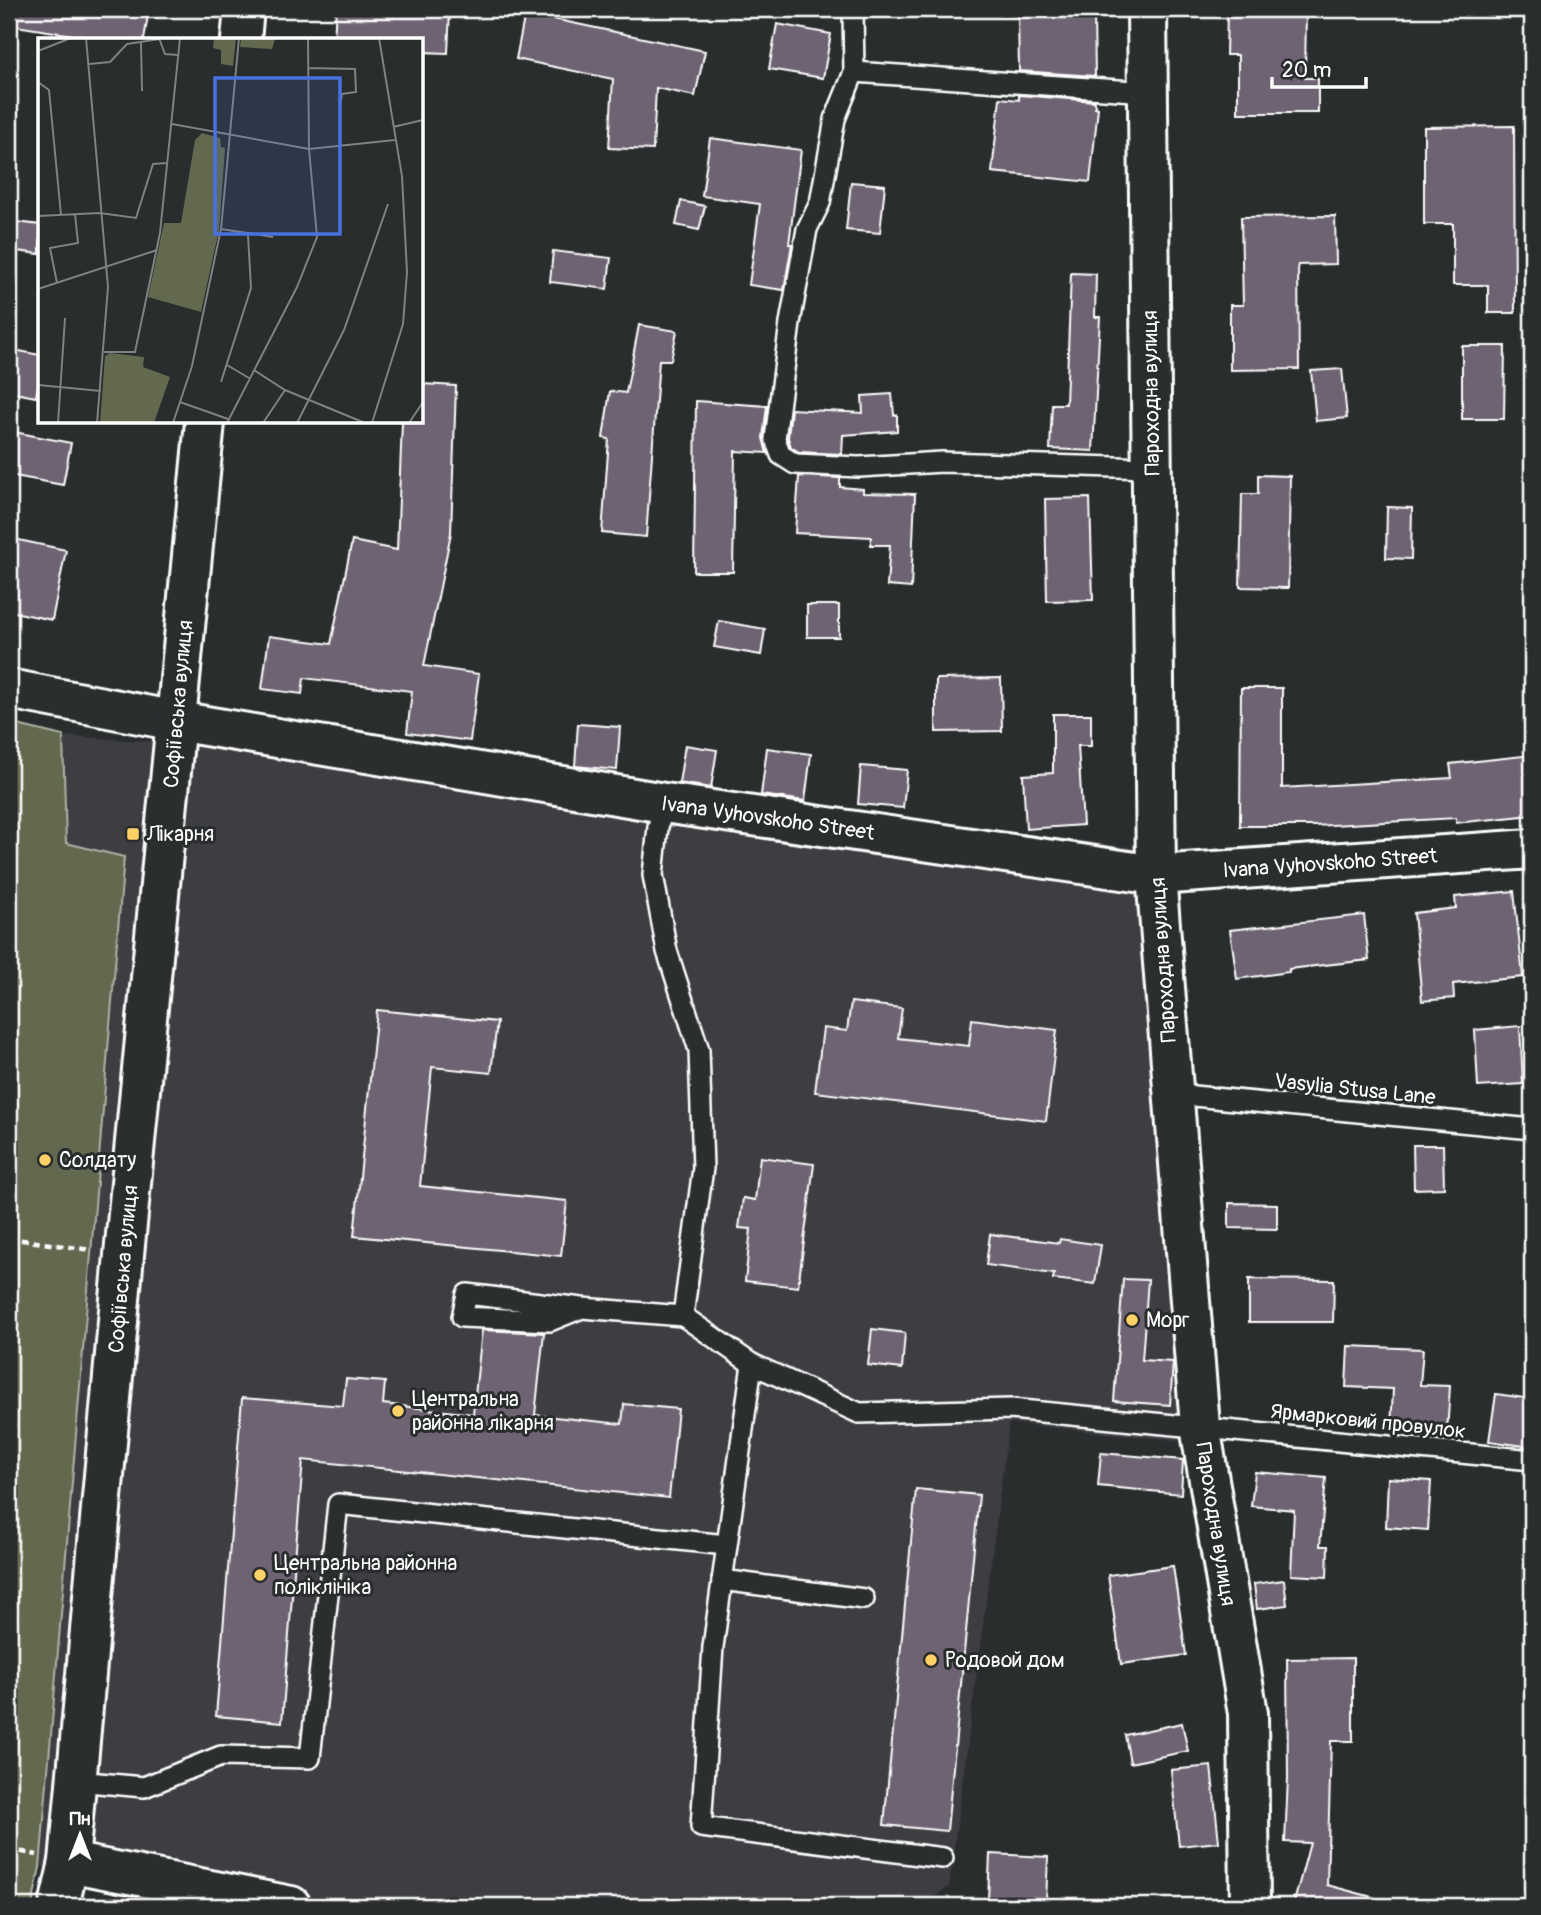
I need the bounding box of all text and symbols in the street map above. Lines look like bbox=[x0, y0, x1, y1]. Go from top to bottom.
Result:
inset map bbox=[38, 38, 424, 424]
scale bar bbox=[1272, 46, 1366, 90]
text: 20 m bbox=[1282, 57, 1331, 84]
street label: Пароходна вулиця bbox=[1137, 310, 1166, 476]
street label: Софіївська вулиця bbox=[158, 619, 199, 789]
street label: Ivana Vyhovskoho Street bbox=[660, 790, 877, 847]
place label: Лікарня bbox=[146, 821, 214, 848]
marker: Лікарня bbox=[125, 826, 141, 842]
street label: Ivana Vyhovskoho Street bbox=[1222, 842, 1439, 884]
street label: Пароходна вулиця bbox=[1144, 876, 1183, 1043]
street label: Vasylia Stusa Lane bbox=[1273, 1068, 1438, 1111]
place label: Солдату bbox=[59, 1147, 136, 1174]
marker: Солдату bbox=[37, 1152, 53, 1168]
street label: Софіївська вулиця bbox=[103, 1184, 144, 1354]
place label: Морг bbox=[1146, 1307, 1189, 1334]
marker: Морг bbox=[1124, 1312, 1140, 1328]
place label: Центральна районна лікарня bbox=[412, 1386, 554, 1437]
street label: Ярмарковий провулок bbox=[1269, 1398, 1467, 1445]
marker: Центральна районна лікарня bbox=[390, 1403, 406, 1419]
street label: Пароходна вулиця bbox=[1189, 1440, 1242, 1608]
place label: Центральна районна поліклініка bbox=[274, 1550, 457, 1601]
marker: Центральна районна поліклініка bbox=[252, 1567, 268, 1583]
place label: Родовой дом bbox=[945, 1647, 1065, 1674]
marker: Родовой дом bbox=[923, 1652, 939, 1668]
north arrow bbox=[46, 1800, 116, 1870]
text: Пн bbox=[70, 1807, 90, 1831]

